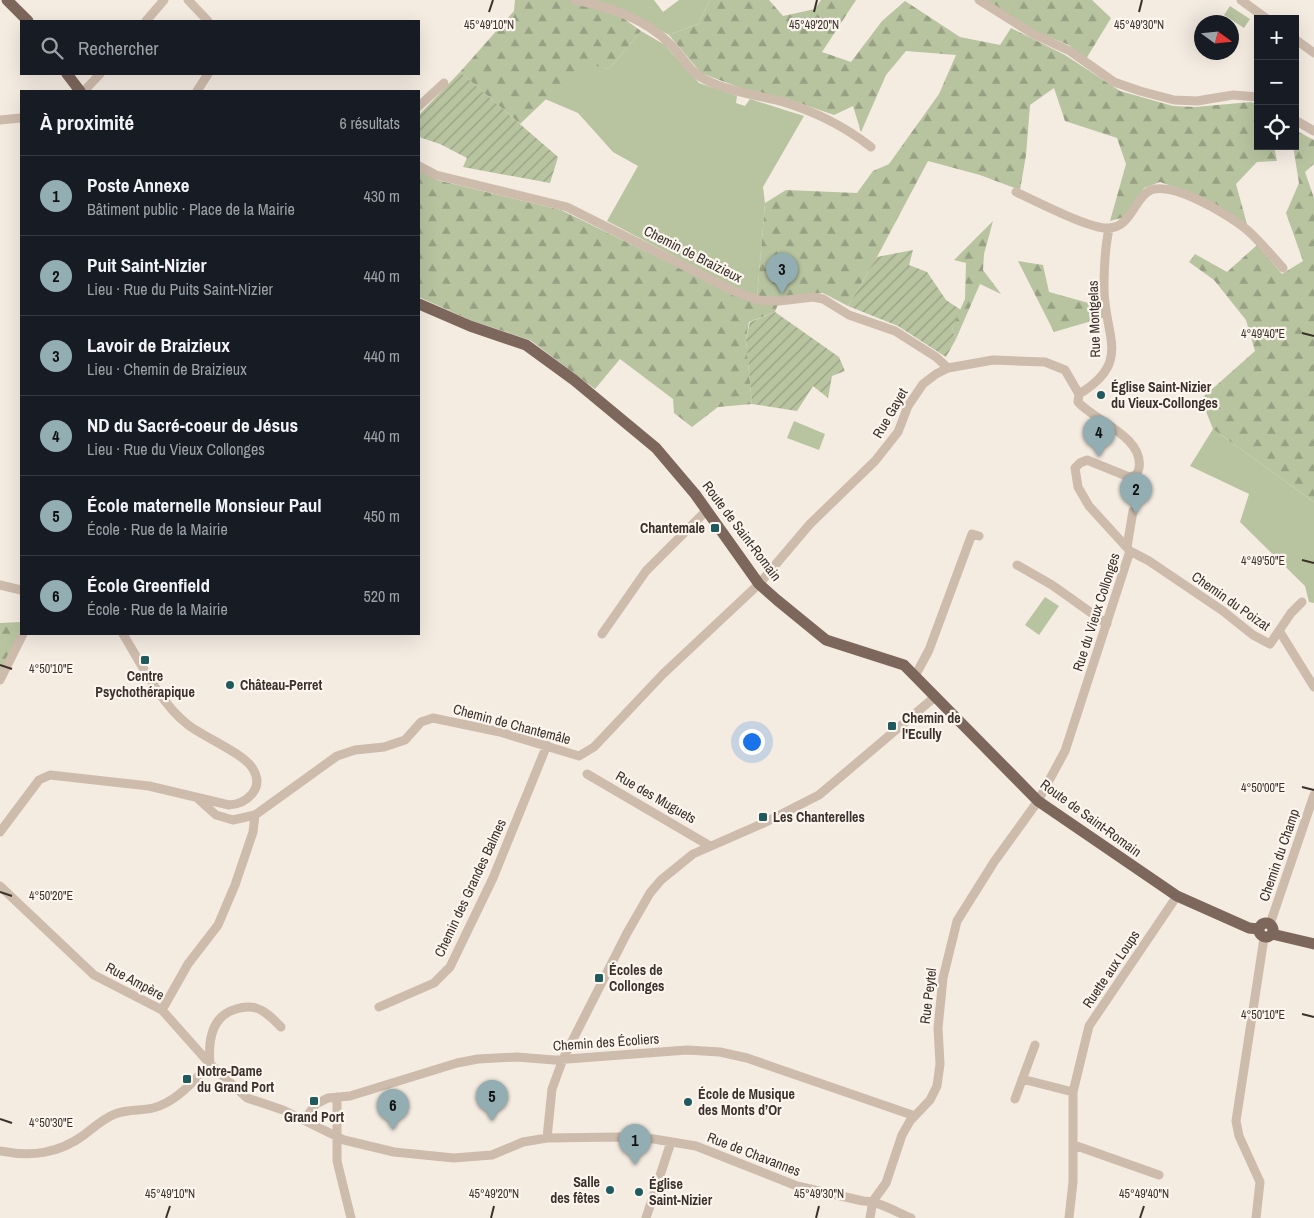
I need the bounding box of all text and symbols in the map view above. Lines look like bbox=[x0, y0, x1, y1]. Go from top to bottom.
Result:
north arrow bbox=[1194, 15, 1239, 60]
map controls bbox=[1254, 15, 1299, 150]
button: + bbox=[1254, 15, 1299, 60]
text: 45°49'10"N bbox=[464, 17, 514, 33]
text: 45°49'20"N bbox=[789, 17, 839, 33]
text: 45°49'30"N bbox=[1114, 17, 1164, 33]
search box bbox=[20, 20, 420, 75]
icon: search bbox=[38, 34, 66, 62]
text: Rechercher bbox=[78, 35, 159, 61]
button: − bbox=[1254, 60, 1299, 105]
button: locate bbox=[1254, 105, 1299, 150]
text: À proximité bbox=[40, 108, 134, 137]
text: 6 résultats bbox=[339, 112, 400, 134]
text: Poste Annexe bbox=[87, 172, 189, 198]
text: 1 bbox=[52, 185, 60, 207]
text: 430 m bbox=[364, 185, 400, 207]
text: Bâtiment public · Place de la Mairie bbox=[87, 198, 295, 220]
street label: Chemin de Braizieux bbox=[641, 222, 745, 287]
text: Puit Saint-Nizier bbox=[87, 252, 206, 278]
pin: 3 bbox=[766, 253, 798, 294]
text: 2 bbox=[52, 265, 60, 287]
text: 440 m bbox=[364, 265, 400, 287]
text: Lieu · Rue du Puits Saint-Nizier bbox=[87, 278, 273, 300]
street label: Rue Montgelas bbox=[1084, 280, 1104, 358]
text: 4°49'40"E bbox=[1241, 326, 1285, 342]
text: Lavoir de Braizieux bbox=[87, 332, 230, 358]
text: 3 bbox=[52, 345, 60, 367]
text: 440 m bbox=[364, 345, 400, 367]
text: Lieu · Chemin de Braizieux bbox=[87, 358, 247, 380]
place label: Église Saint-Nizier du Vieux-Collonges bbox=[1111, 378, 1218, 412]
street label: Rue Gayet bbox=[868, 385, 912, 441]
marker: Église Saint-Nizier du Vieux-Collonges bbox=[1095, 389, 1107, 401]
text: ND du Sacré-coeur de Jésus bbox=[87, 412, 298, 438]
pin: 4 bbox=[1083, 416, 1115, 457]
text: 4 bbox=[52, 425, 60, 447]
text: 440 m bbox=[364, 425, 400, 447]
text: Lieu · Rue du Vieux Collonges bbox=[87, 438, 265, 460]
pin: 2 bbox=[1120, 473, 1152, 514]
street label: Route de Saint-Romain bbox=[699, 477, 785, 585]
text: École maternelle Monsieur Paul bbox=[87, 492, 322, 518]
text: 5 bbox=[52, 505, 60, 527]
text: 450 m bbox=[364, 505, 400, 527]
text: École · Rue de la Mairie bbox=[87, 518, 228, 540]
place label: Chantemale bbox=[640, 519, 705, 537]
marker: Chantemale bbox=[709, 522, 721, 534]
street label: Rue du Vieux Collonges bbox=[1068, 550, 1124, 674]
text: 4°49'50"E bbox=[1241, 553, 1285, 569]
street label: Chemin du Poizat bbox=[1188, 567, 1274, 635]
text: École Greenfield bbox=[87, 572, 210, 598]
text: 6 bbox=[52, 585, 60, 607]
text: 520 m bbox=[364, 585, 400, 607]
text: École · Rue de la Mairie bbox=[87, 598, 228, 620]
marker: Centre Psychothérapique bbox=[139, 654, 151, 666]
text: 4°50'10"E bbox=[29, 661, 73, 677]
place label: Centre Psychothérapique bbox=[95, 667, 195, 701]
place label: Château-Perret bbox=[240, 676, 322, 694]
marker: Château-Perret bbox=[224, 679, 236, 691]
street label: Chemin de Chantemâle bbox=[451, 700, 573, 748]
place label: Chemin de l'Ecully bbox=[902, 709, 961, 743]
marker: Chemin de l'Ecully bbox=[886, 720, 898, 732]
your location bbox=[739, 729, 765, 755]
street label: Rue des Muguets bbox=[613, 767, 700, 827]
street label: Route de Saint-Romain bbox=[1037, 775, 1145, 861]
text: 4°50'00"E bbox=[1241, 780, 1285, 796]
street label: Chemin du Champ bbox=[1255, 807, 1303, 903]
place label: Les Chanterelles bbox=[773, 808, 865, 826]
marker: Les Chanterelles bbox=[757, 811, 769, 823]
street label: Chemin des Grandes Balmes bbox=[430, 816, 510, 960]
text: 4°50'20"E bbox=[29, 888, 73, 904]
street label: Ruette aux Loups bbox=[1078, 926, 1144, 1011]
street label: Rue Ampère bbox=[103, 958, 167, 1004]
place label: Écoles de Collonges bbox=[609, 961, 665, 995]
street label: Rue Peytel bbox=[916, 967, 940, 1025]
marker: Écoles de Collonges bbox=[593, 972, 605, 984]
text: 4°50'10"E bbox=[1241, 1007, 1285, 1023]
street label: Chemin des Écoliers bbox=[552, 1029, 660, 1055]
place label: Notre-Dame du Grand Port bbox=[197, 1062, 274, 1096]
marker: Notre-Dame du Grand Port bbox=[181, 1073, 193, 1085]
pin: 5 bbox=[476, 1080, 508, 1121]
place label: École de Musique des Monts d’Or bbox=[698, 1085, 795, 1119]
pin: 6 bbox=[377, 1089, 409, 1130]
marker: Grand Port bbox=[308, 1095, 320, 1107]
marker: École de Musique des Monts d’Or bbox=[682, 1096, 694, 1108]
place label: Grand Port bbox=[284, 1108, 344, 1126]
text: 4°50'30"E bbox=[29, 1115, 73, 1131]
pin: 1 bbox=[619, 1124, 651, 1165]
street label: Rue de Chavannes bbox=[705, 1128, 803, 1180]
place label: Salle des fêtes bbox=[550, 1173, 600, 1207]
place label: Église Saint-Nizier bbox=[649, 1175, 713, 1209]
marker: Salle des fêtes bbox=[604, 1184, 616, 1196]
text: 45°49'10"N bbox=[145, 1186, 195, 1202]
text: 45°49'20"N bbox=[469, 1186, 519, 1202]
marker: Église Saint-Nizier bbox=[633, 1186, 645, 1198]
text: 45°49'30"N bbox=[794, 1186, 844, 1202]
text: 45°49'40"N bbox=[1119, 1186, 1169, 1202]

